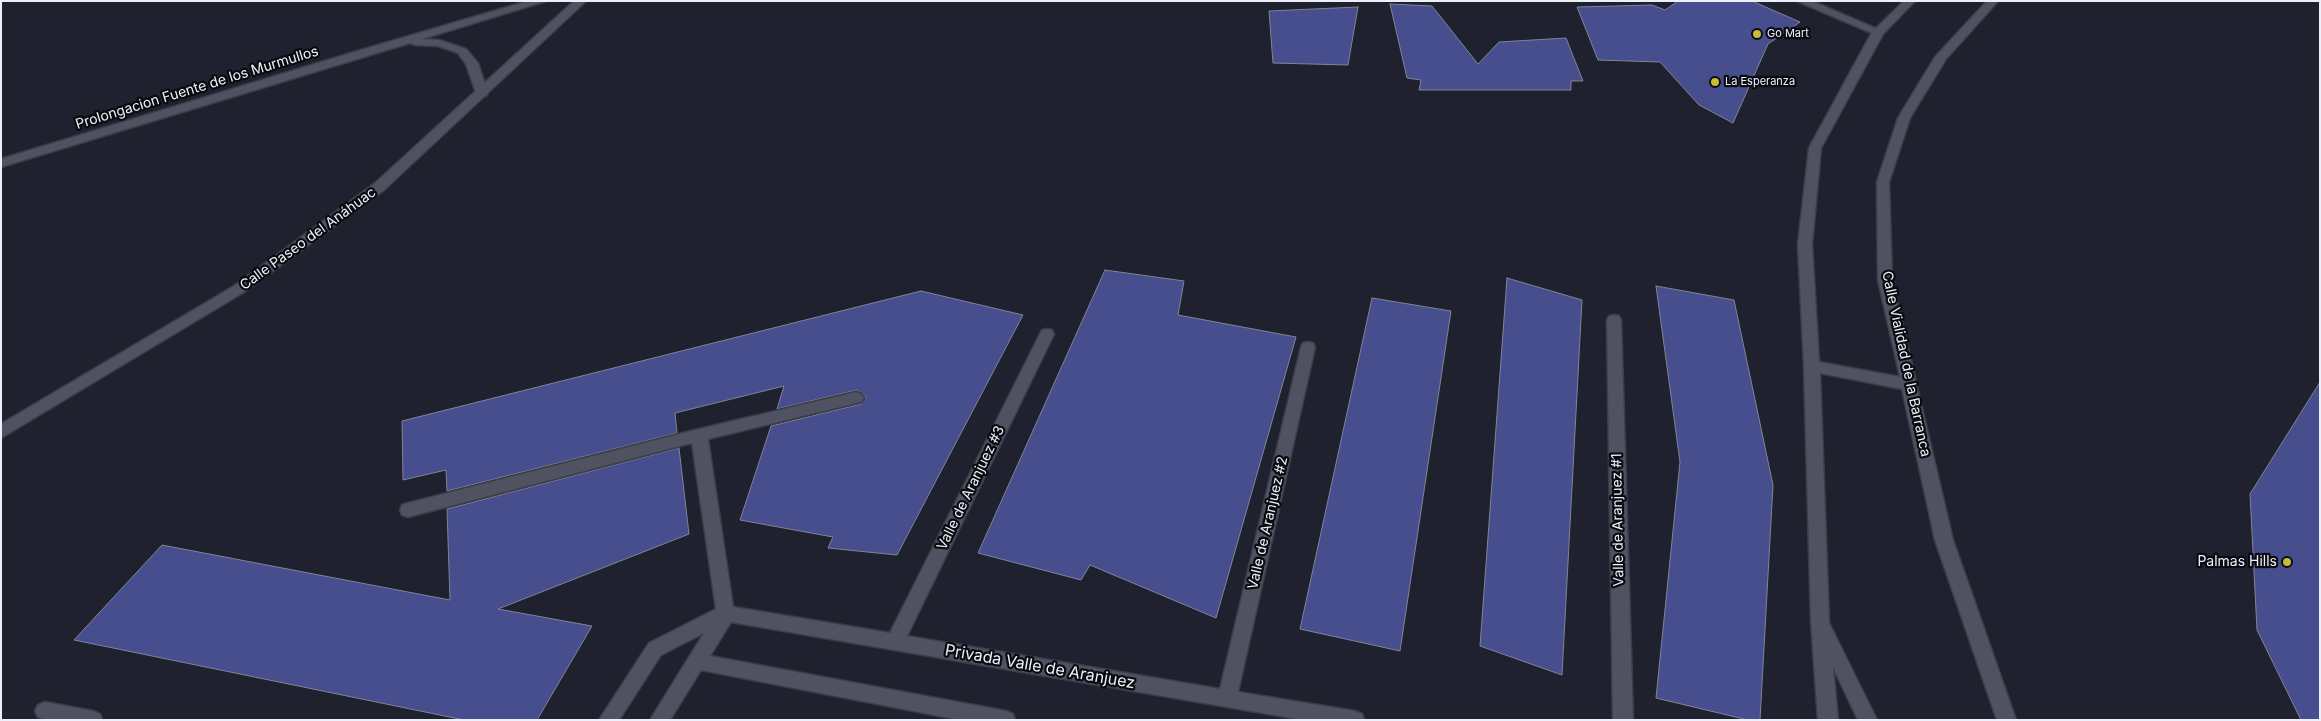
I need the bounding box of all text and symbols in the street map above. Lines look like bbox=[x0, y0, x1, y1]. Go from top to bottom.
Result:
place label: Go Mart bbox=[1767, 27, 1809, 41]
marker: Go Mart bbox=[1751, 28, 1763, 40]
street label: Prolongacion Fuente de los Murmullos bbox=[73, 43, 321, 133]
place label: La Esperanza bbox=[1725, 75, 1795, 89]
marker: La Esperanza bbox=[1709, 76, 1721, 88]
street label: Calle Paseo del Anáhuac bbox=[237, 184, 379, 294]
street label: Calle Vialidad de la Barranca bbox=[1878, 270, 1934, 458]
street label: Valle de Aranjuez #3 bbox=[934, 423, 1008, 553]
street label: Valle de Aranjuez #1 bbox=[1608, 453, 1628, 587]
street label: Valle de Aranjuez #2 bbox=[1245, 455, 1291, 591]
place label: Palmas Hills bbox=[2197, 554, 2277, 570]
marker: Palmas Hills bbox=[2281, 556, 2293, 568]
street label: Privada Valle de Aranjuez bbox=[943, 641, 1137, 693]

